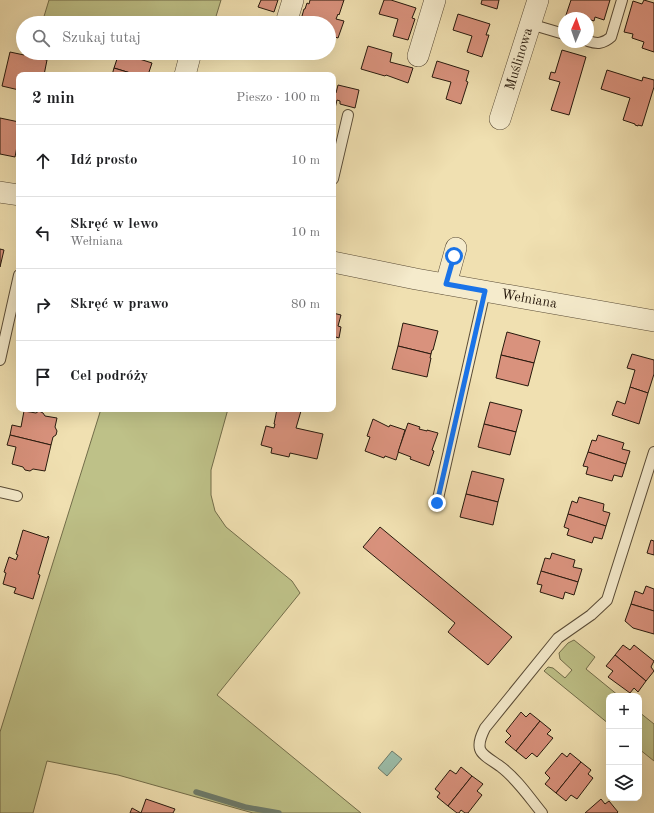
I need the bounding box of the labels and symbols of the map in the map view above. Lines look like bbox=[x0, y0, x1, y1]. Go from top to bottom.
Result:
north arrow bbox=[558, 12, 594, 48]
street label: Muślinowa bbox=[503, 26, 535, 92]
route start bbox=[445, 247, 463, 265]
street label: Wełniana bbox=[500, 287, 558, 311]
route end bbox=[428, 494, 446, 512]

